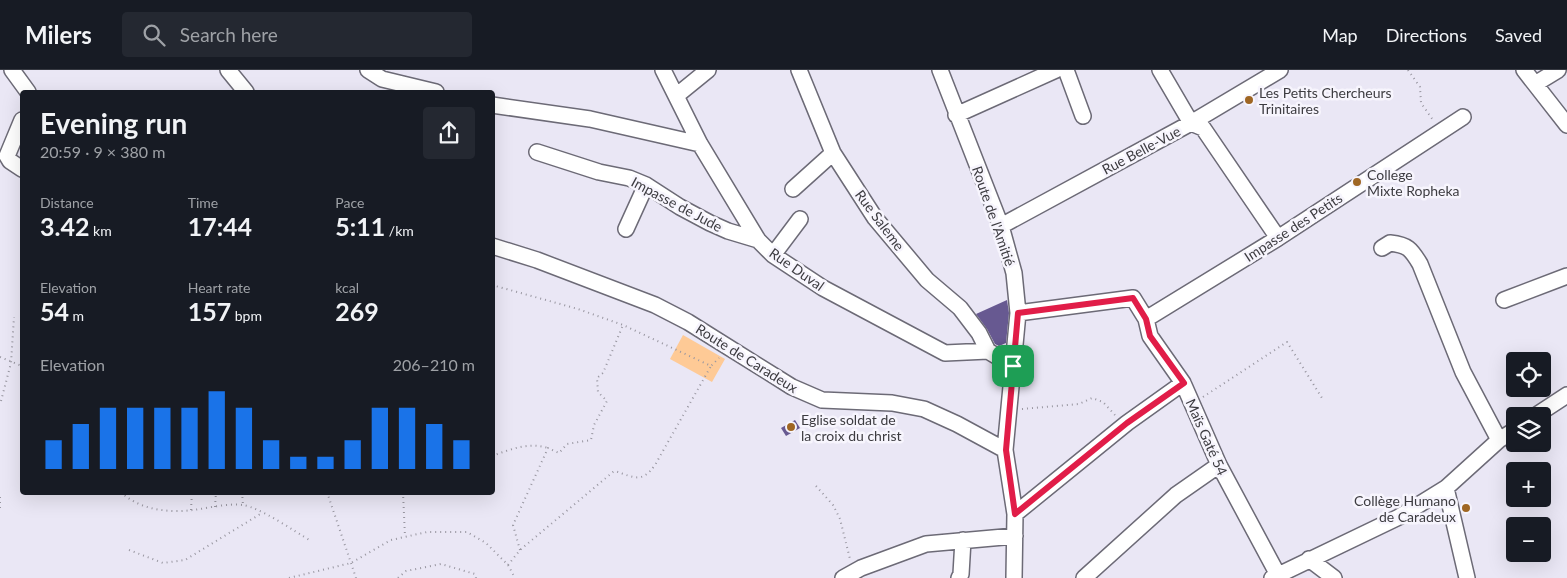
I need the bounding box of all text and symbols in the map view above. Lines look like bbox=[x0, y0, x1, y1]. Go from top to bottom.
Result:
search box bbox=[122, 12, 472, 57]
text: Milers bbox=[25, 20, 92, 49]
icon: search bbox=[140, 21, 168, 49]
text: Search here bbox=[180, 23, 278, 46]
text: Map bbox=[1322, 24, 1358, 46]
text: Directions bbox=[1386, 24, 1467, 46]
text: Saved bbox=[1495, 24, 1542, 46]
place label: Les Petits Chercheurs Trinitaires bbox=[1259, 84, 1392, 117]
marker: Les Petits Chercheurs Trinitaires bbox=[1243, 94, 1255, 106]
text: Evening run bbox=[40, 106, 187, 140]
button: share bbox=[423, 107, 475, 159]
street label: Rue Belle-Vue bbox=[1099, 122, 1183, 178]
text: 20:59 · 9 × 380 m bbox=[40, 142, 165, 161]
street label: Route de l'Amitié bbox=[969, 164, 1019, 268]
place label: College Mixte Ropheka bbox=[1367, 166, 1460, 199]
street label: Impasse de Jude bbox=[629, 173, 725, 235]
marker: College Mixte Ropheka bbox=[1351, 176, 1363, 188]
street label: Rue Saleme bbox=[852, 186, 908, 254]
street label: Impasse des Petits bbox=[1241, 189, 1345, 265]
text: Distance bbox=[40, 194, 94, 211]
text: Time bbox=[188, 194, 218, 211]
text: Pace bbox=[335, 194, 364, 211]
text: 3.42 bbox=[40, 211, 89, 241]
text: 17:44 bbox=[188, 211, 252, 241]
text: 5:11 bbox=[335, 211, 385, 241]
text: km bbox=[89, 222, 112, 239]
text: /km bbox=[385, 222, 414, 239]
street label: Rue Duval bbox=[766, 244, 828, 294]
text: Elevation bbox=[40, 279, 97, 296]
text: Heart rate bbox=[188, 279, 250, 296]
text: kcal bbox=[335, 279, 359, 296]
text: 54 bbox=[40, 296, 69, 326]
text: 157 bbox=[188, 296, 231, 326]
text: 269 bbox=[335, 296, 379, 326]
text: m bbox=[69, 307, 84, 324]
text: bpm bbox=[231, 307, 262, 324]
street label: Route de Caradeux bbox=[693, 320, 801, 396]
pin bbox=[992, 345, 1034, 387]
icon: arrive bbox=[999, 352, 1027, 380]
map controls bbox=[1506, 352, 1551, 562]
button: locate bbox=[1506, 352, 1551, 397]
text: Elevation bbox=[40, 355, 105, 374]
text: 206–210 m bbox=[393, 355, 475, 374]
street label: Maïs Gaté 54 bbox=[1183, 396, 1231, 478]
button: layers bbox=[1506, 407, 1551, 452]
place label: Eglise soldat de la croix du christ bbox=[801, 411, 901, 444]
marker: Eglise soldat de la croix du christ bbox=[785, 421, 797, 433]
button: + bbox=[1506, 462, 1551, 507]
place label: Collège Humano de Caradeux bbox=[1354, 492, 1456, 525]
marker: Collège Humano de Caradeux bbox=[1460, 502, 1472, 514]
button: − bbox=[1506, 517, 1551, 562]

